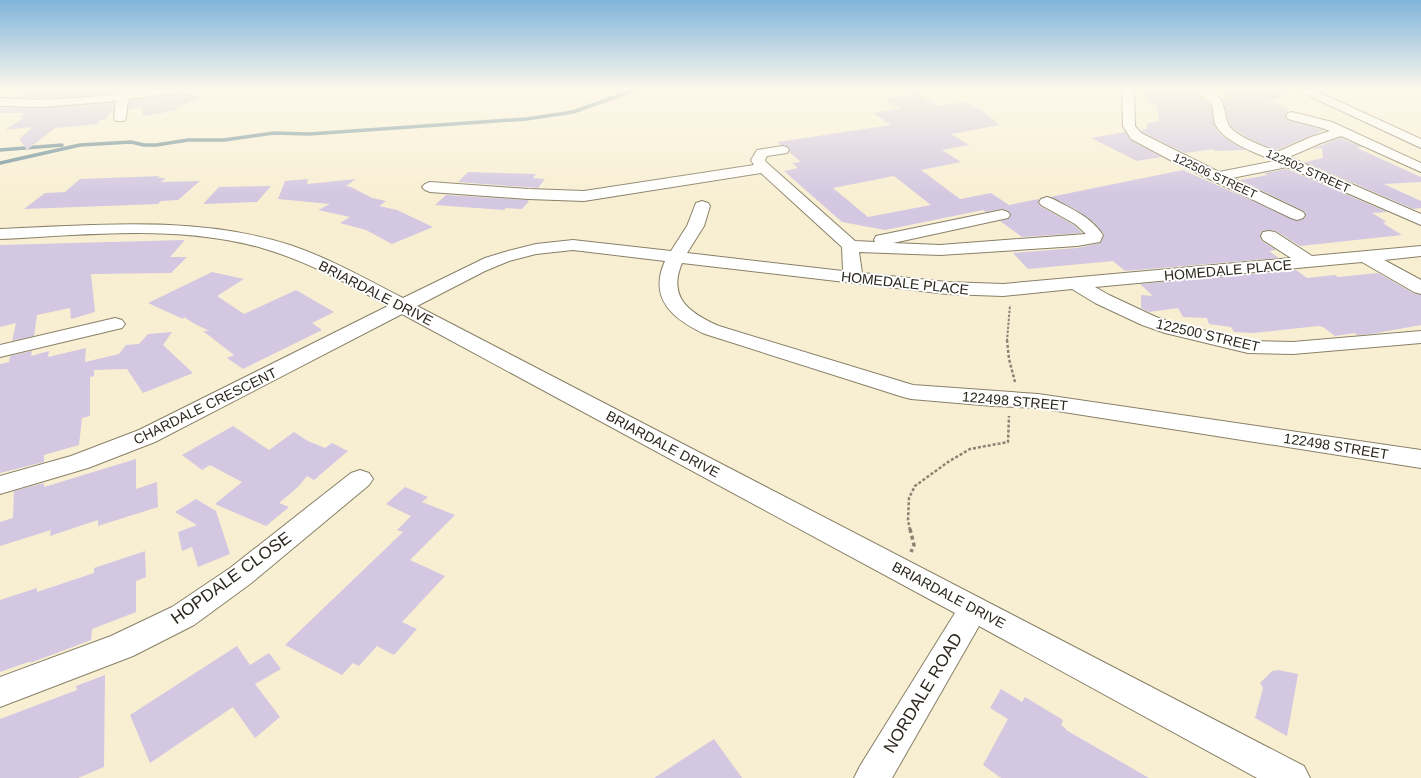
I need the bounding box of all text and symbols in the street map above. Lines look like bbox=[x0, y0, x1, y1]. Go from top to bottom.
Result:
street label: 122502 STREET bbox=[1264, 146, 1353, 196]
street label: 122506 STREET bbox=[1171, 150, 1260, 202]
street label: HOMEDALE PLACE bbox=[1163, 256, 1293, 284]
street label: BRIARDALE DRIVE bbox=[316, 257, 436, 329]
street label: HOMEDALE PLACE bbox=[840, 268, 970, 298]
street label: 122500 STREET bbox=[1155, 315, 1262, 355]
street label: CHARDALE CRESCENT bbox=[131, 364, 280, 448]
street label: 122498 STREET bbox=[962, 388, 1069, 414]
street label: BRIARDALE DRIVE bbox=[604, 407, 722, 481]
street label: 122498 STREET bbox=[1282, 430, 1390, 462]
street label: HOPDALE CLOSE bbox=[167, 528, 295, 628]
street label: BRIARDALE DRIVE bbox=[890, 558, 1008, 632]
street label: NORDALE ROAD bbox=[880, 630, 966, 756]

